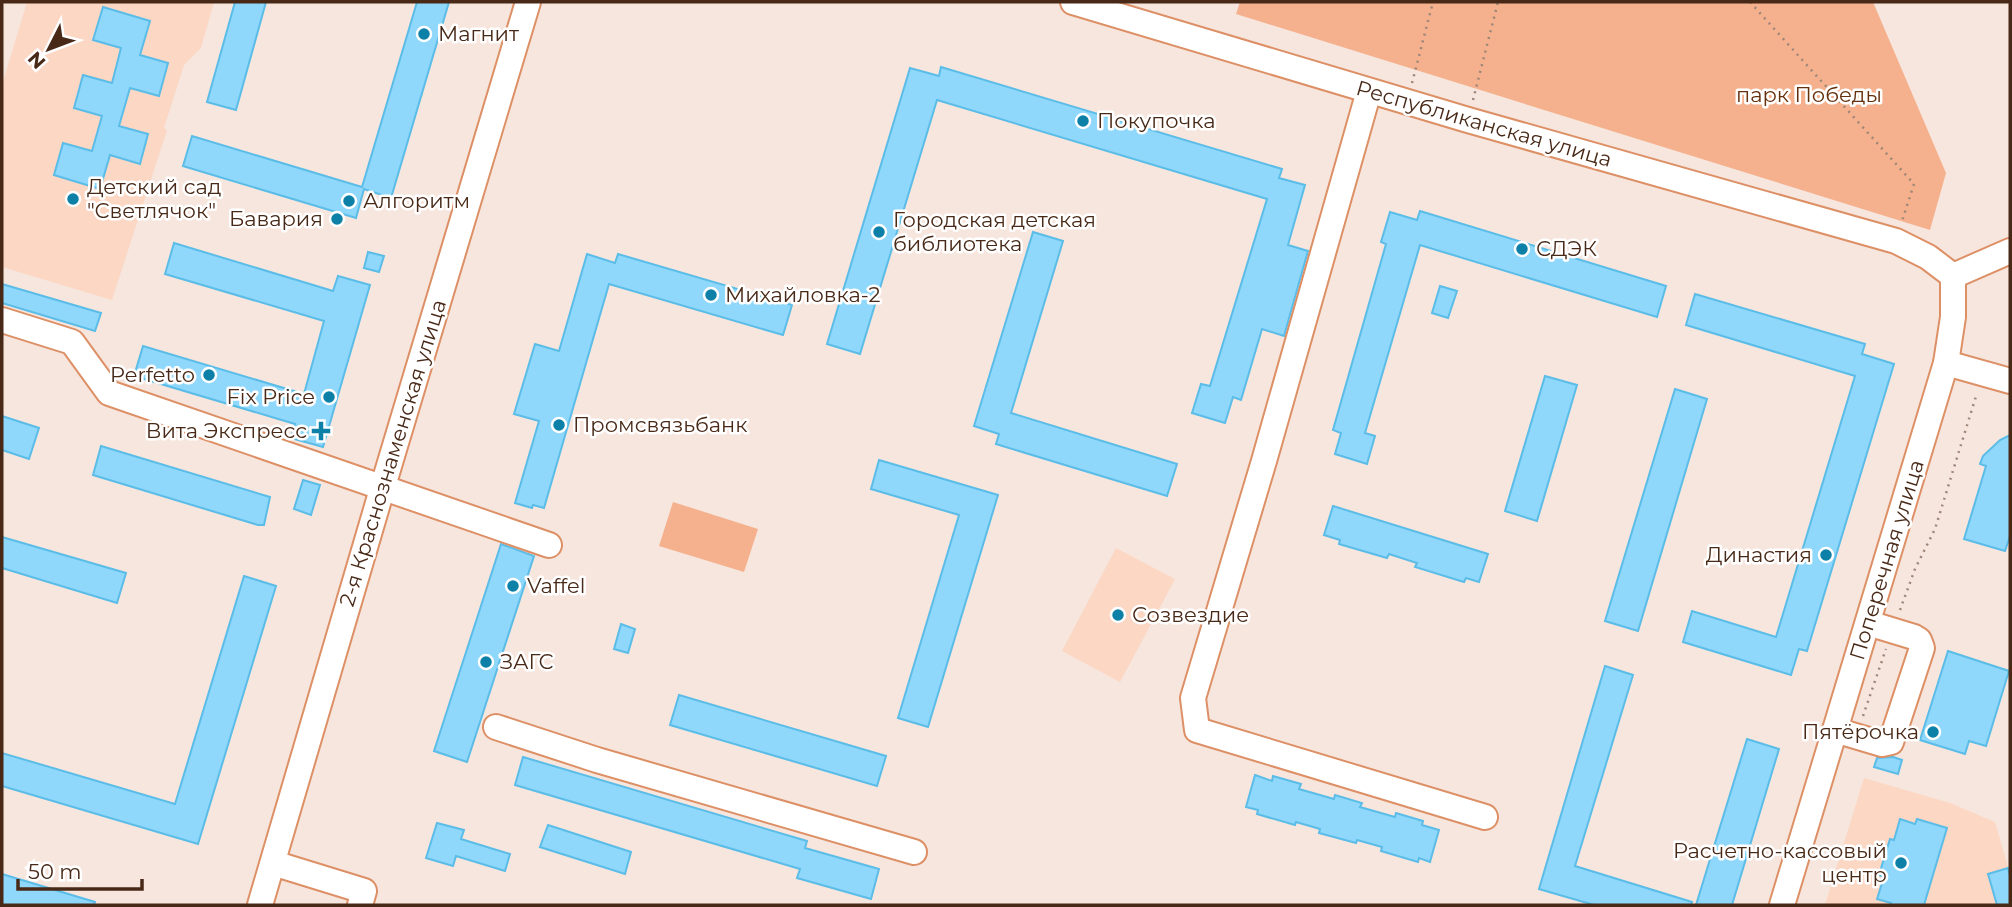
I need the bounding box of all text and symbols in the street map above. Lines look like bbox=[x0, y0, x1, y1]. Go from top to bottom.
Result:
north arrow bbox=[14, 14, 84, 84]
place label: Магнит bbox=[438, 21, 519, 46]
marker: Магнит bbox=[416, 26, 432, 42]
text: N bbox=[23, 47, 50, 73]
street label: Республиканская улица bbox=[1353, 75, 1615, 172]
park label: парк Победы bbox=[1736, 82, 1882, 107]
place label: Покупочка bbox=[1097, 108, 1216, 133]
marker: Покупочка bbox=[1075, 113, 1091, 129]
place label: Детский сад "Светлячок" bbox=[87, 174, 221, 223]
place label: Алгоритм bbox=[363, 188, 470, 213]
marker: Детский сад "Светлячок" bbox=[65, 191, 81, 207]
marker: Алгоритм bbox=[341, 193, 357, 209]
place label: Бавария bbox=[229, 206, 323, 231]
place label: Городская детская библиотека bbox=[893, 207, 1096, 256]
marker: Бавария bbox=[329, 211, 345, 227]
marker: Городская детская библиотека bbox=[871, 224, 887, 240]
place label: СДЭК bbox=[1536, 236, 1597, 261]
marker: СДЭК bbox=[1514, 241, 1530, 257]
place label: Михайловка-2 bbox=[725, 282, 881, 307]
marker: Михайловка-2 bbox=[703, 287, 719, 303]
street label: 2-я Краснознаменская улица bbox=[334, 297, 451, 609]
place label: Perfetto bbox=[110, 362, 195, 387]
marker: Perfetto bbox=[201, 367, 217, 383]
place label: Fix Price bbox=[227, 384, 315, 409]
marker: Fix Price bbox=[321, 389, 337, 405]
place label: Промсвязьбанк bbox=[573, 412, 747, 437]
marker: Промсвязьбанк bbox=[551, 417, 567, 433]
place label: Вита Экспресс bbox=[146, 418, 307, 443]
marker: Вита Экспресс bbox=[313, 423, 329, 439]
street label: Поперечная улица bbox=[1844, 457, 1929, 663]
place label: Династия bbox=[1706, 542, 1812, 567]
marker: Династия bbox=[1818, 547, 1834, 563]
place label: Vaffel bbox=[527, 573, 585, 598]
marker: Vaffel bbox=[505, 578, 521, 594]
place label: Созвездие bbox=[1132, 602, 1249, 627]
marker: Созвездие bbox=[1110, 607, 1126, 623]
place label: ЗАГС bbox=[500, 649, 554, 674]
marker: ЗАГС bbox=[478, 654, 494, 670]
place label: Пятёрочка bbox=[1802, 719, 1919, 744]
marker: Пятёрочка bbox=[1925, 724, 1941, 740]
place label: Расчетно-кассовый центр bbox=[1673, 838, 1887, 887]
scale bar bbox=[18, 848, 142, 892]
marker: Расчетно-кассовый центр bbox=[1893, 855, 1909, 871]
text: 50 m bbox=[28, 859, 82, 884]

